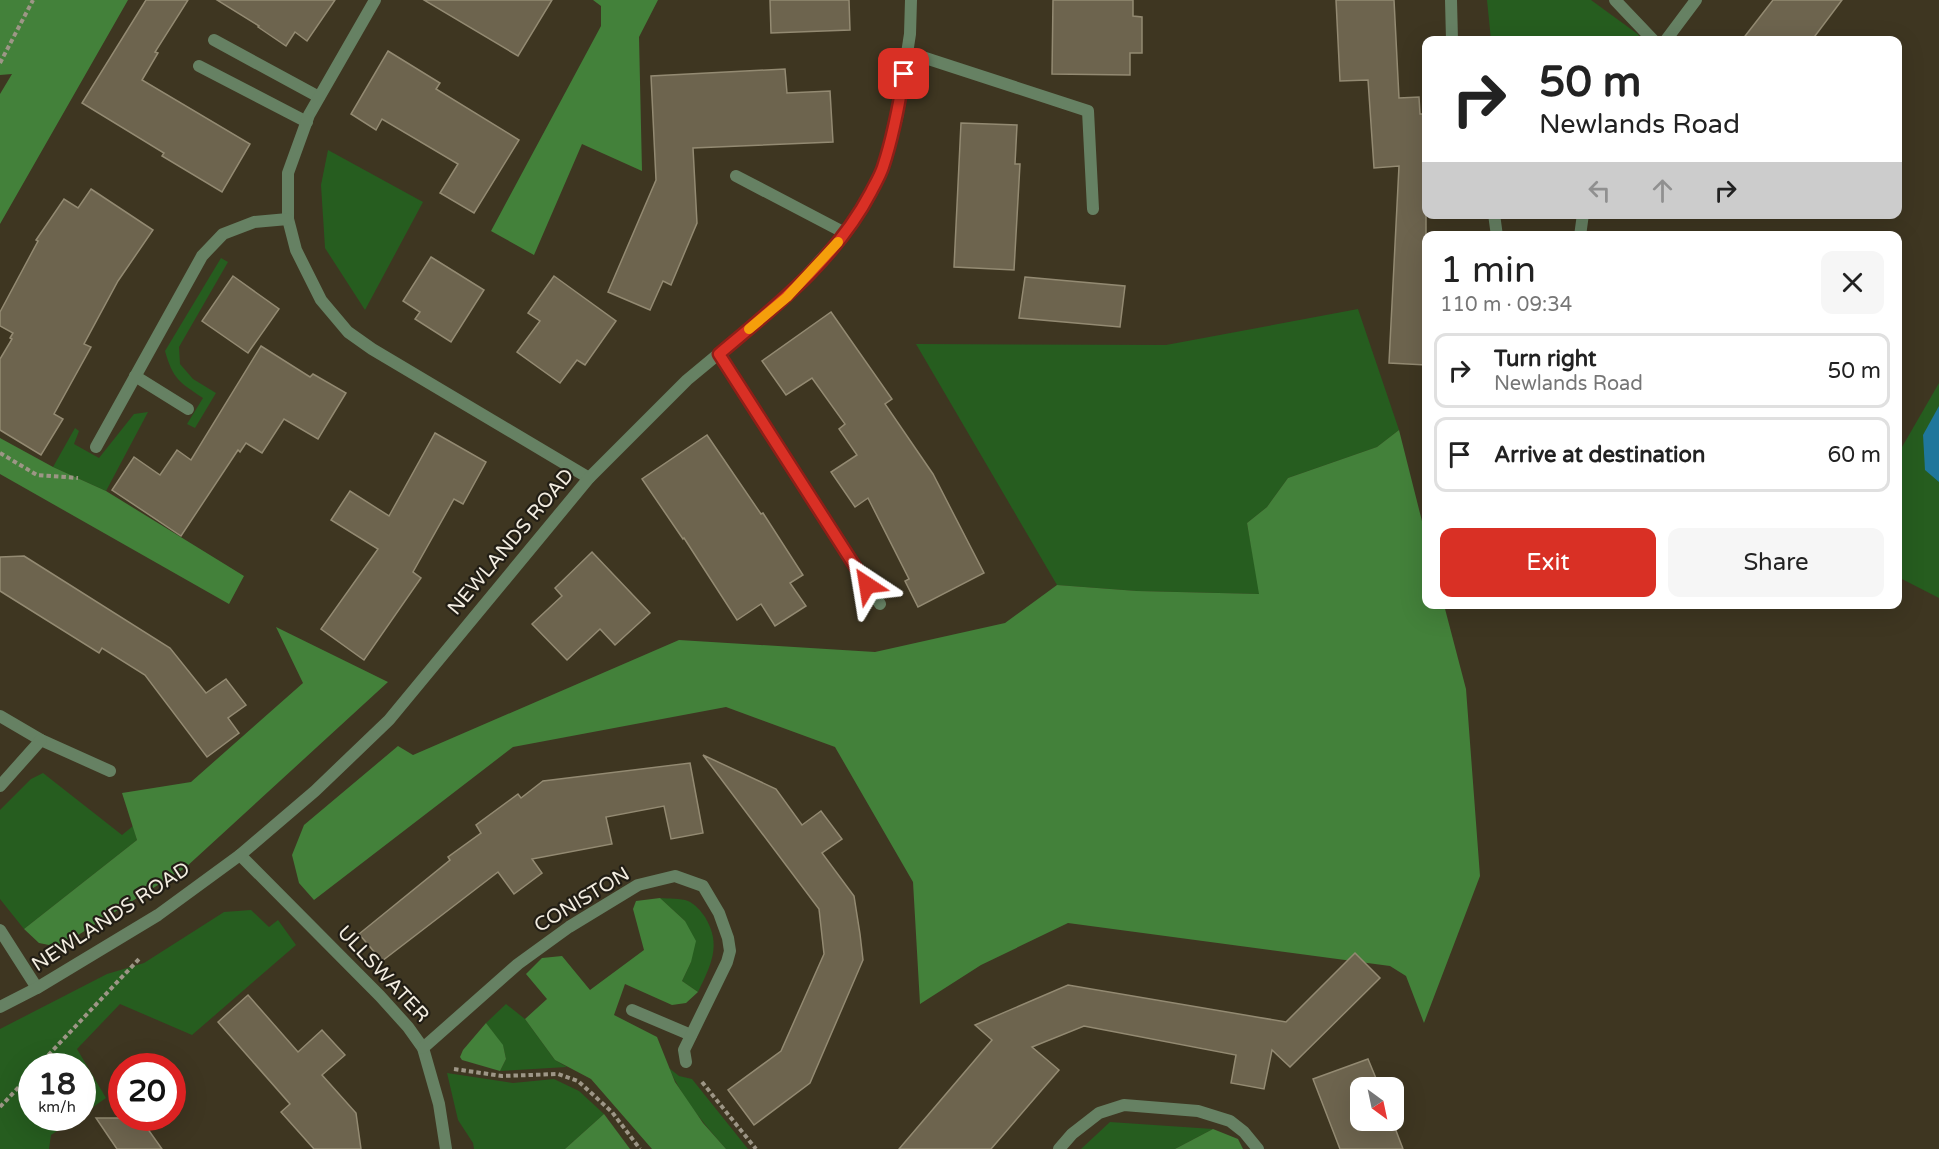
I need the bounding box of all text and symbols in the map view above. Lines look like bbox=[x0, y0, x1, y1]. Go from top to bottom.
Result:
pin bbox=[878, 48, 929, 99]
icon: arrive bbox=[887, 57, 920, 90]
text: 50 m bbox=[1539, 57, 1641, 108]
icon: right bbox=[1440, 60, 1518, 138]
text: Newlands Road bbox=[1539, 108, 1740, 141]
icon: left bbox=[1583, 174, 1616, 207]
icon: ahead bbox=[1646, 174, 1679, 207]
icon: right bbox=[1709, 174, 1742, 207]
text: 1 min bbox=[1440, 249, 1536, 292]
button: close bbox=[1821, 251, 1884, 314]
text: 110 m · 09:34 bbox=[1440, 293, 1572, 317]
text: Turn right bbox=[1494, 346, 1596, 372]
icon: right bbox=[1443, 354, 1476, 387]
text: 50 m bbox=[1827, 358, 1881, 384]
text: Newlands Road bbox=[1494, 372, 1643, 396]
icon: arrive bbox=[1443, 438, 1476, 471]
text: Arrive at destination bbox=[1494, 442, 1705, 468]
text: 60 m bbox=[1827, 442, 1881, 468]
street label: NEWLANDS ROAD bbox=[443, 464, 579, 620]
button: Exit bbox=[1440, 528, 1656, 597]
button: Share bbox=[1668, 528, 1884, 597]
position arrow bbox=[835, 553, 899, 617]
street label: NEWLANDS ROAD bbox=[27, 857, 195, 977]
street label: CONISTON bbox=[530, 862, 634, 938]
street label: ULLSWATER bbox=[332, 921, 434, 1027]
speed limit sign: 20 bbox=[108, 1053, 186, 1131]
text: 18 bbox=[38, 1066, 76, 1103]
north arrow bbox=[1350, 1077, 1404, 1131]
map controls bbox=[1350, 1077, 1404, 1131]
text: km/h bbox=[38, 1098, 76, 1116]

